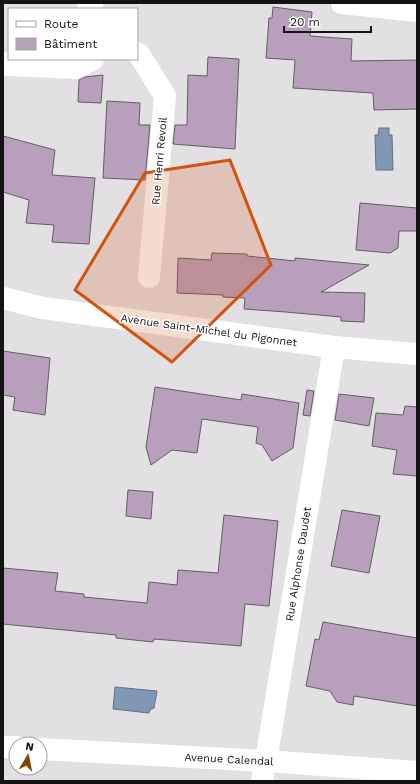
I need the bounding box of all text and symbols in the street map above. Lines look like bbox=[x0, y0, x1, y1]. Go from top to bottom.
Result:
legend bbox=[8, 8, 138, 60]
scale bar bbox=[284, 8, 371, 34]
text: 20 m bbox=[290, 15, 320, 29]
text: Route bbox=[44, 17, 78, 31]
text: Bâtiment bbox=[44, 37, 97, 51]
street label: Rue Henri Revoil bbox=[149, 116, 170, 206]
street label: Avenue Saint-Michel du Pigonnet bbox=[120, 312, 298, 349]
street label: Rue Alphonse Daudet bbox=[283, 505, 314, 622]
north arrow bbox=[8, 736, 48, 776]
text: N bbox=[25, 740, 35, 754]
street label: Avenue Calendal bbox=[184, 751, 275, 768]

